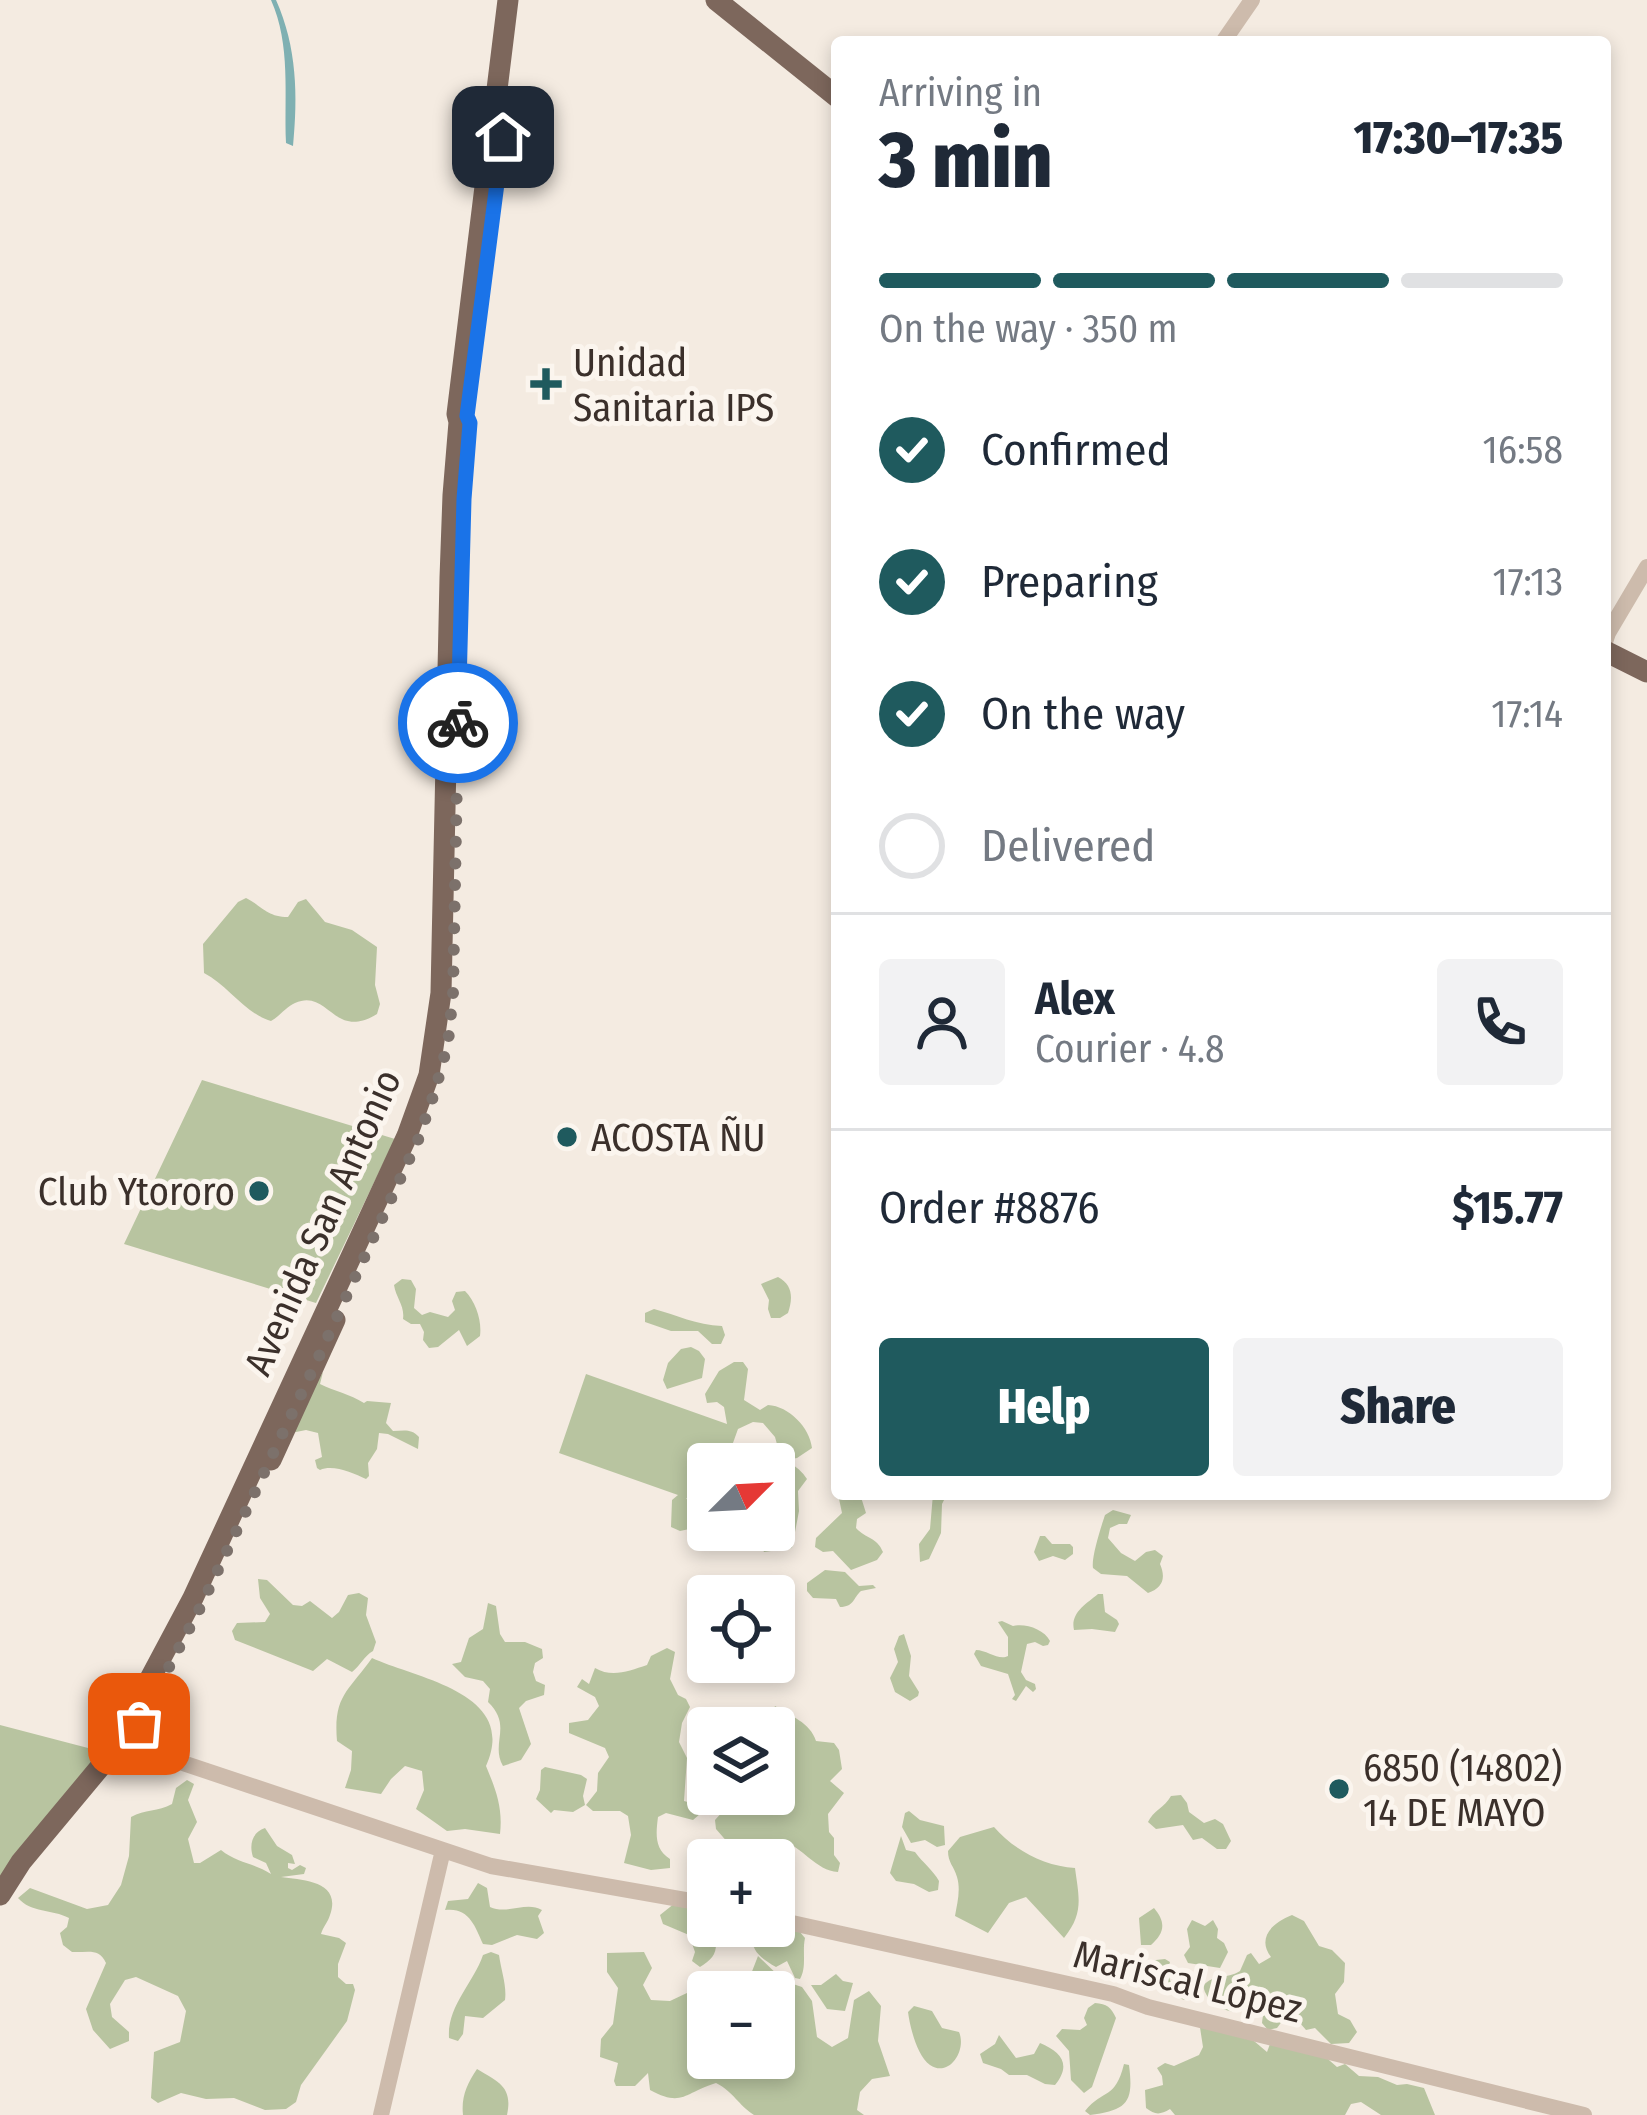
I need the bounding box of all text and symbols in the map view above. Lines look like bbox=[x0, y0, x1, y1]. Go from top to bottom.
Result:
text: Arriving in bbox=[879, 70, 1042, 116]
pin bbox=[452, 86, 554, 188]
icon: home bbox=[470, 104, 536, 170]
text: 17:30–17:35 bbox=[1354, 111, 1563, 165]
text: 3 min bbox=[879, 114, 1052, 208]
text: On the way · 350 m bbox=[879, 306, 1177, 352]
place label: Unidad Sanitaria IPS bbox=[573, 340, 774, 431]
marker: Unidad Sanitaria IPS bbox=[530, 368, 562, 400]
icon: check bbox=[879, 417, 945, 483]
text: Confirmed bbox=[981, 423, 1171, 477]
text: 16:58 bbox=[1483, 427, 1563, 473]
icon: check bbox=[879, 549, 945, 615]
text: Preparing bbox=[981, 555, 1158, 609]
text: 17:13 bbox=[1493, 559, 1563, 605]
courier bbox=[398, 663, 518, 783]
icon: check bbox=[879, 681, 945, 747]
text: On the way bbox=[981, 687, 1185, 741]
icon: bike bbox=[425, 690, 491, 756]
text: 17:14 bbox=[1491, 691, 1563, 737]
text: Delivered bbox=[981, 819, 1155, 873]
button: person bbox=[879, 959, 1005, 1085]
button: phone bbox=[1437, 959, 1563, 1085]
text: Alex bbox=[1035, 972, 1115, 1026]
text: Courier · 4.8 bbox=[1035, 1026, 1225, 1072]
street label: Avenida San Antonio bbox=[235, 1063, 411, 1382]
place label: ACOSTA ÑU bbox=[591, 1115, 766, 1161]
marker: ACOSTA ÑU bbox=[554, 1124, 580, 1150]
place label: Club Ytororo bbox=[38, 1169, 235, 1215]
marker: Club Ytororo bbox=[246, 1178, 272, 1204]
text: Order #8876 bbox=[879, 1181, 1100, 1235]
text: $15.77 bbox=[1452, 1181, 1563, 1235]
button: Help bbox=[879, 1338, 1209, 1476]
button: Share bbox=[1233, 1338, 1563, 1476]
north arrow bbox=[687, 1443, 795, 1551]
map controls bbox=[687, 1443, 795, 2079]
button: locate bbox=[687, 1575, 795, 1683]
pin bbox=[88, 1673, 190, 1775]
icon: bag bbox=[106, 1691, 172, 1757]
button: layers bbox=[687, 1707, 795, 1815]
place label: 6850 (14802) 14 DE MAYO bbox=[1363, 1745, 1562, 1836]
marker: 6850 (14802) 14 DE MAYO bbox=[1326, 1776, 1352, 1802]
button: + bbox=[687, 1839, 795, 1947]
street label: Mariscal López bbox=[1069, 1931, 1307, 2033]
button: − bbox=[687, 1971, 795, 2079]

